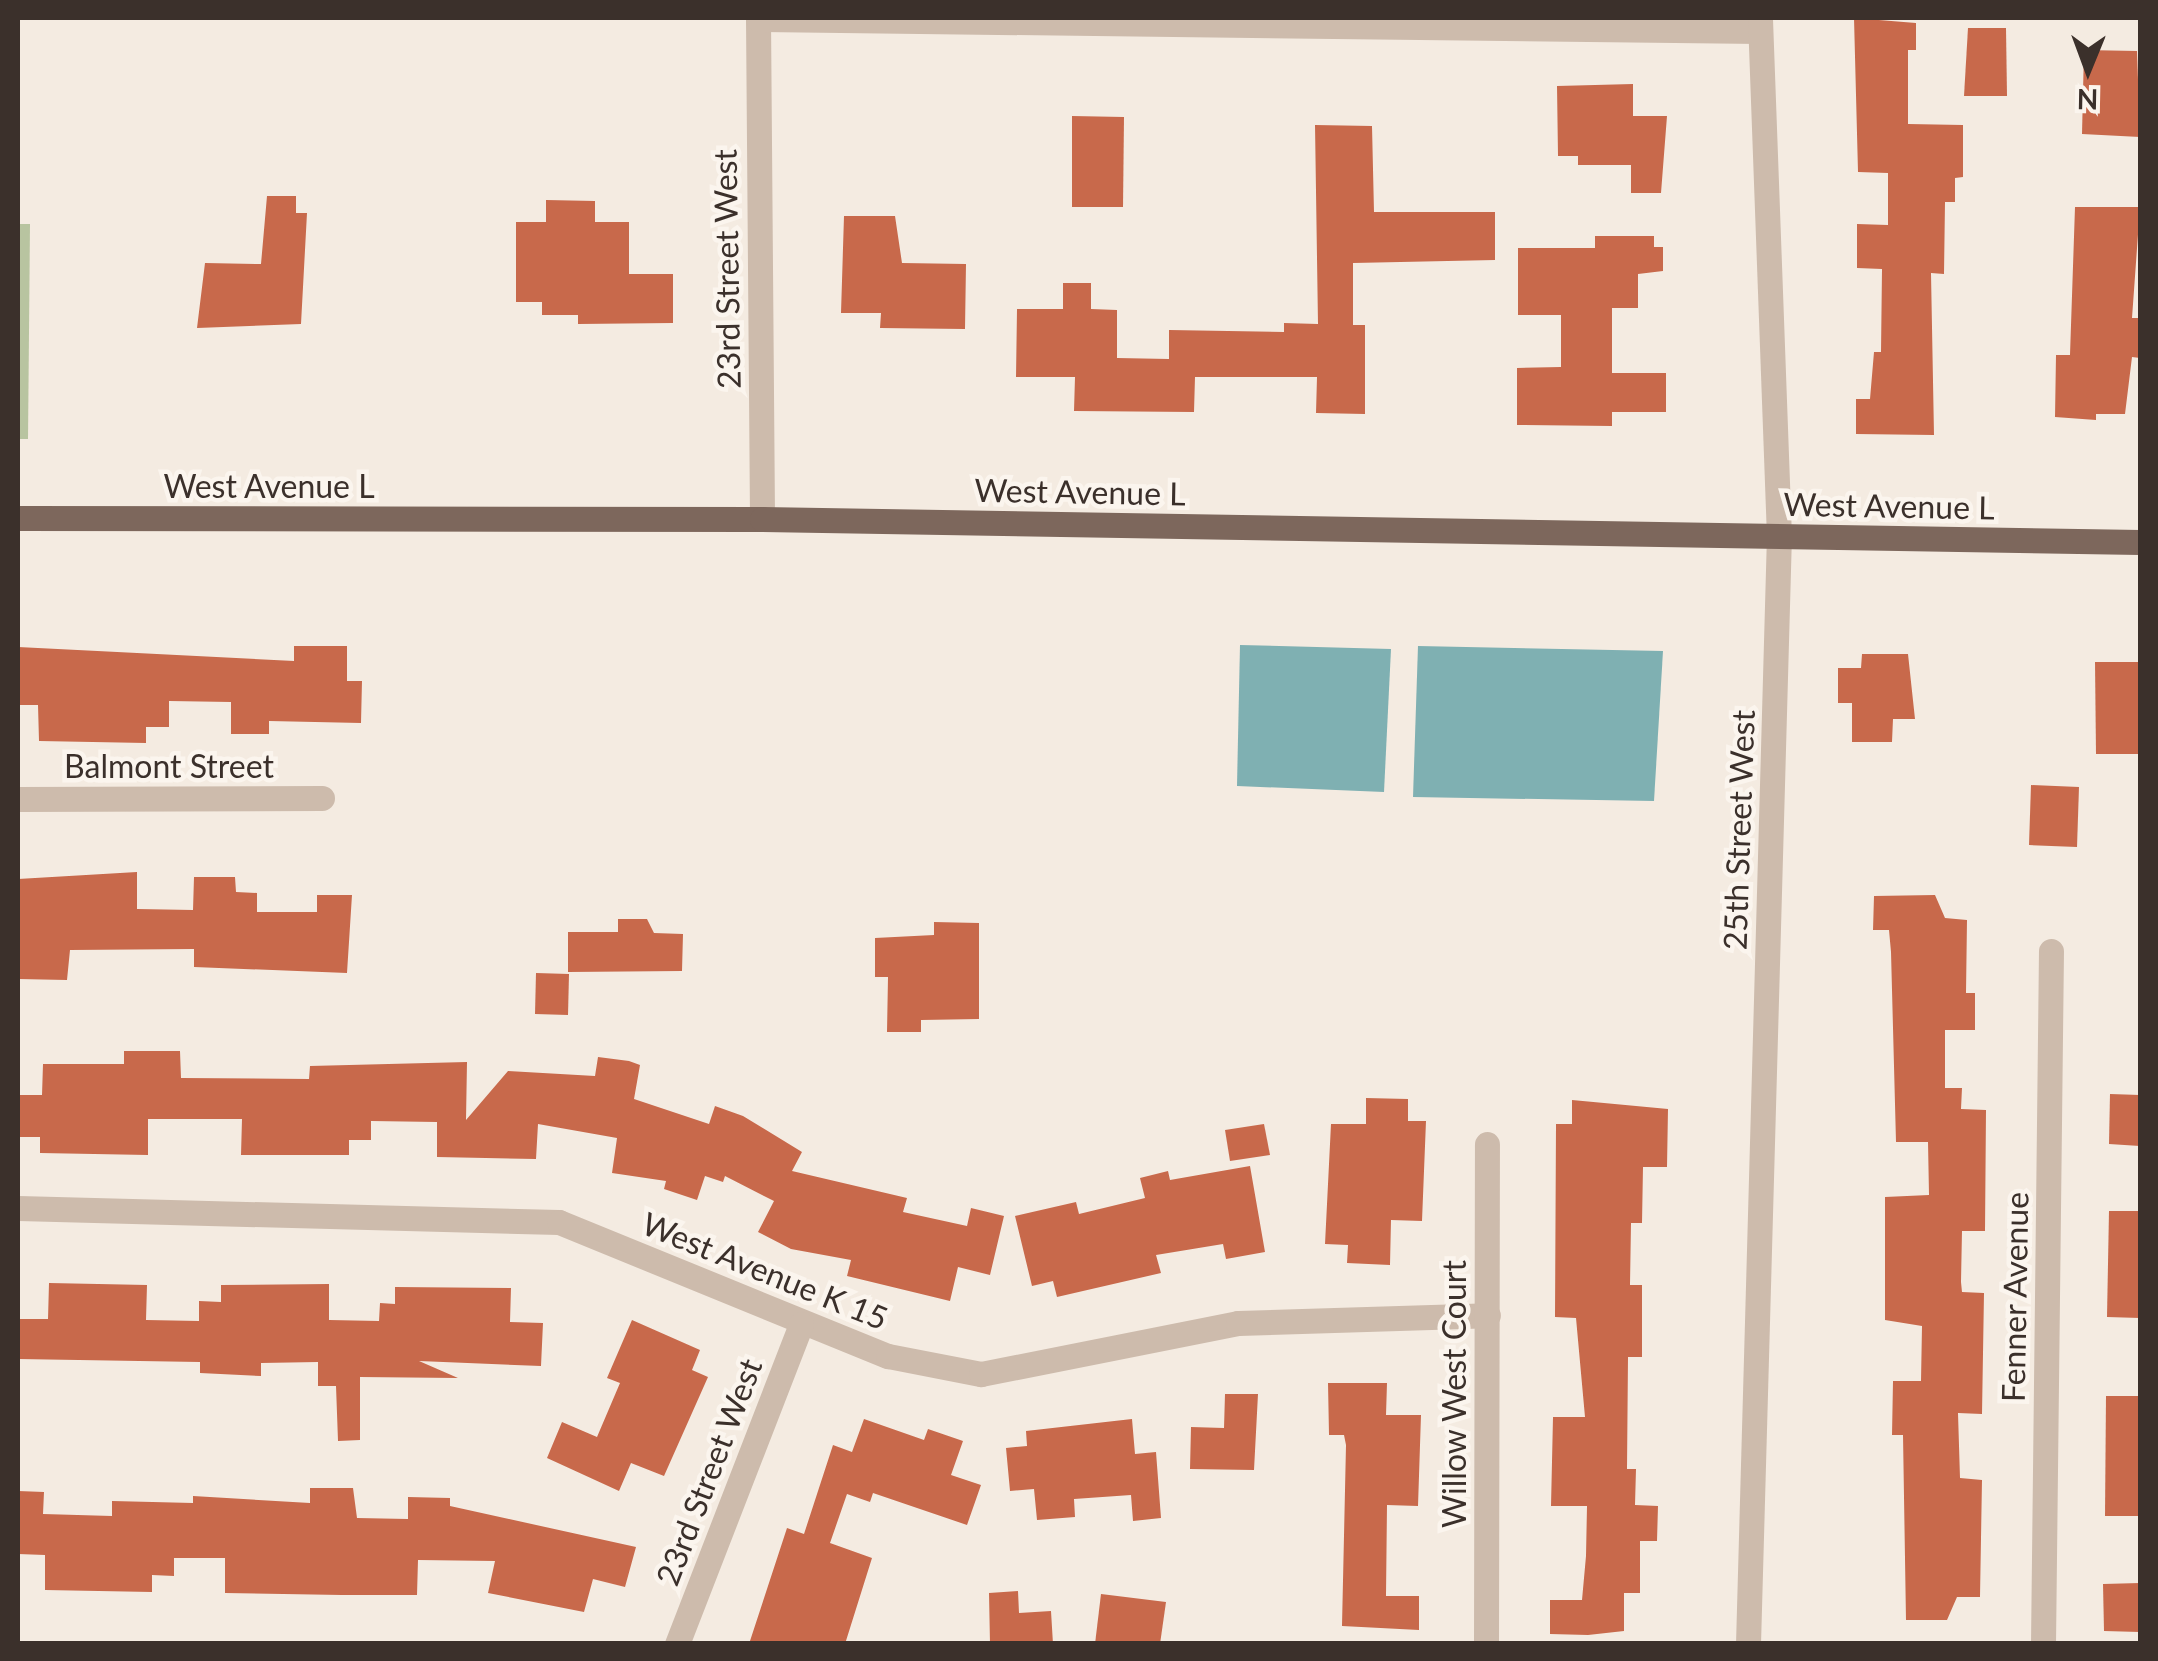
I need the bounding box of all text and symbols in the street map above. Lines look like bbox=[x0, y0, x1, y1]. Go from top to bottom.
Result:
north arrow bbox=[2038, 20, 2138, 120]
text: N bbox=[2076, 83, 2099, 117]
street label: 23rd Street West bbox=[706, 149, 748, 389]
street label: West Avenue L bbox=[163, 467, 375, 505]
street label: West Avenue L bbox=[974, 471, 1186, 513]
street label: West Avenue L bbox=[1783, 485, 1995, 527]
street label: 25th Street West bbox=[1716, 709, 1762, 951]
street label: Balmont Street bbox=[64, 747, 274, 785]
street label: Fenner Avenue bbox=[1994, 1191, 2036, 1403]
street label: West Avenue K 15 bbox=[636, 1204, 894, 1338]
street label: Willow West Court bbox=[1435, 1260, 1473, 1528]
street label: 23rd Street West bbox=[648, 1353, 770, 1591]

